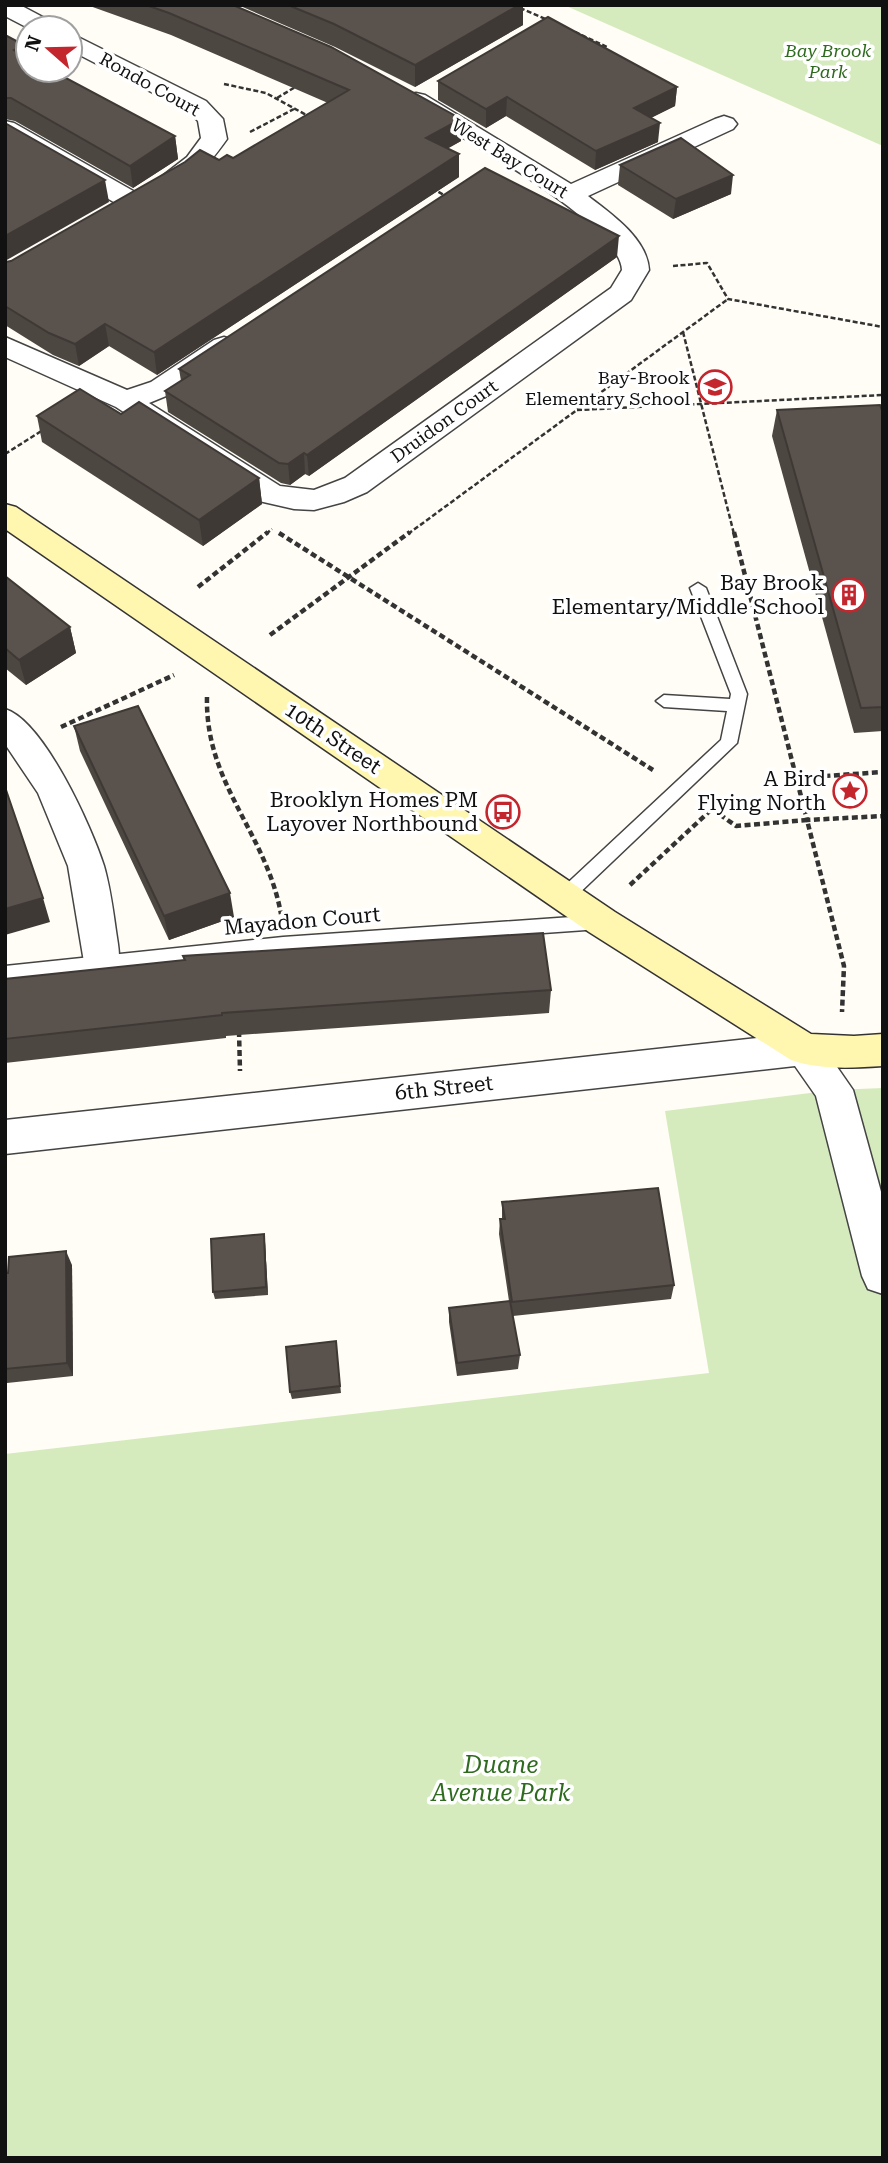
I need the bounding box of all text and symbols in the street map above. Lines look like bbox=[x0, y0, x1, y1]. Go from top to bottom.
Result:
north arrow bbox=[14, 14, 84, 84]
text: N bbox=[20, 32, 47, 54]
park label: Bay Brook Park bbox=[784, 40, 872, 82]
street label: Rondo Court bbox=[96, 48, 204, 120]
street label: West Bay Court bbox=[448, 114, 572, 202]
place label: Bay-Brook Elementary School bbox=[525, 367, 690, 409]
school or university icon: Bay-Brook Elementary School bbox=[696, 368, 734, 406]
street label: Druidon Court bbox=[387, 375, 502, 467]
place label: Bay Brook Elementary/Middle School bbox=[552, 571, 825, 619]
building icon: Bay Brook Elementary/Middle School bbox=[830, 576, 868, 614]
street label: 10th Street bbox=[280, 697, 386, 779]
place label: A Bird Flying North bbox=[697, 767, 827, 815]
place icon: A Bird Flying North bbox=[831, 772, 869, 810]
place label: Brooklyn Homes PM Layover Northbound bbox=[266, 788, 479, 836]
bus stop icon: Brooklyn Homes PM Layover Northbound bbox=[484, 793, 522, 831]
street label: Mayadon Court bbox=[223, 902, 381, 940]
street label: 6th Street bbox=[394, 1071, 494, 1105]
park label: Duane Avenue Park bbox=[429, 1751, 571, 1807]

